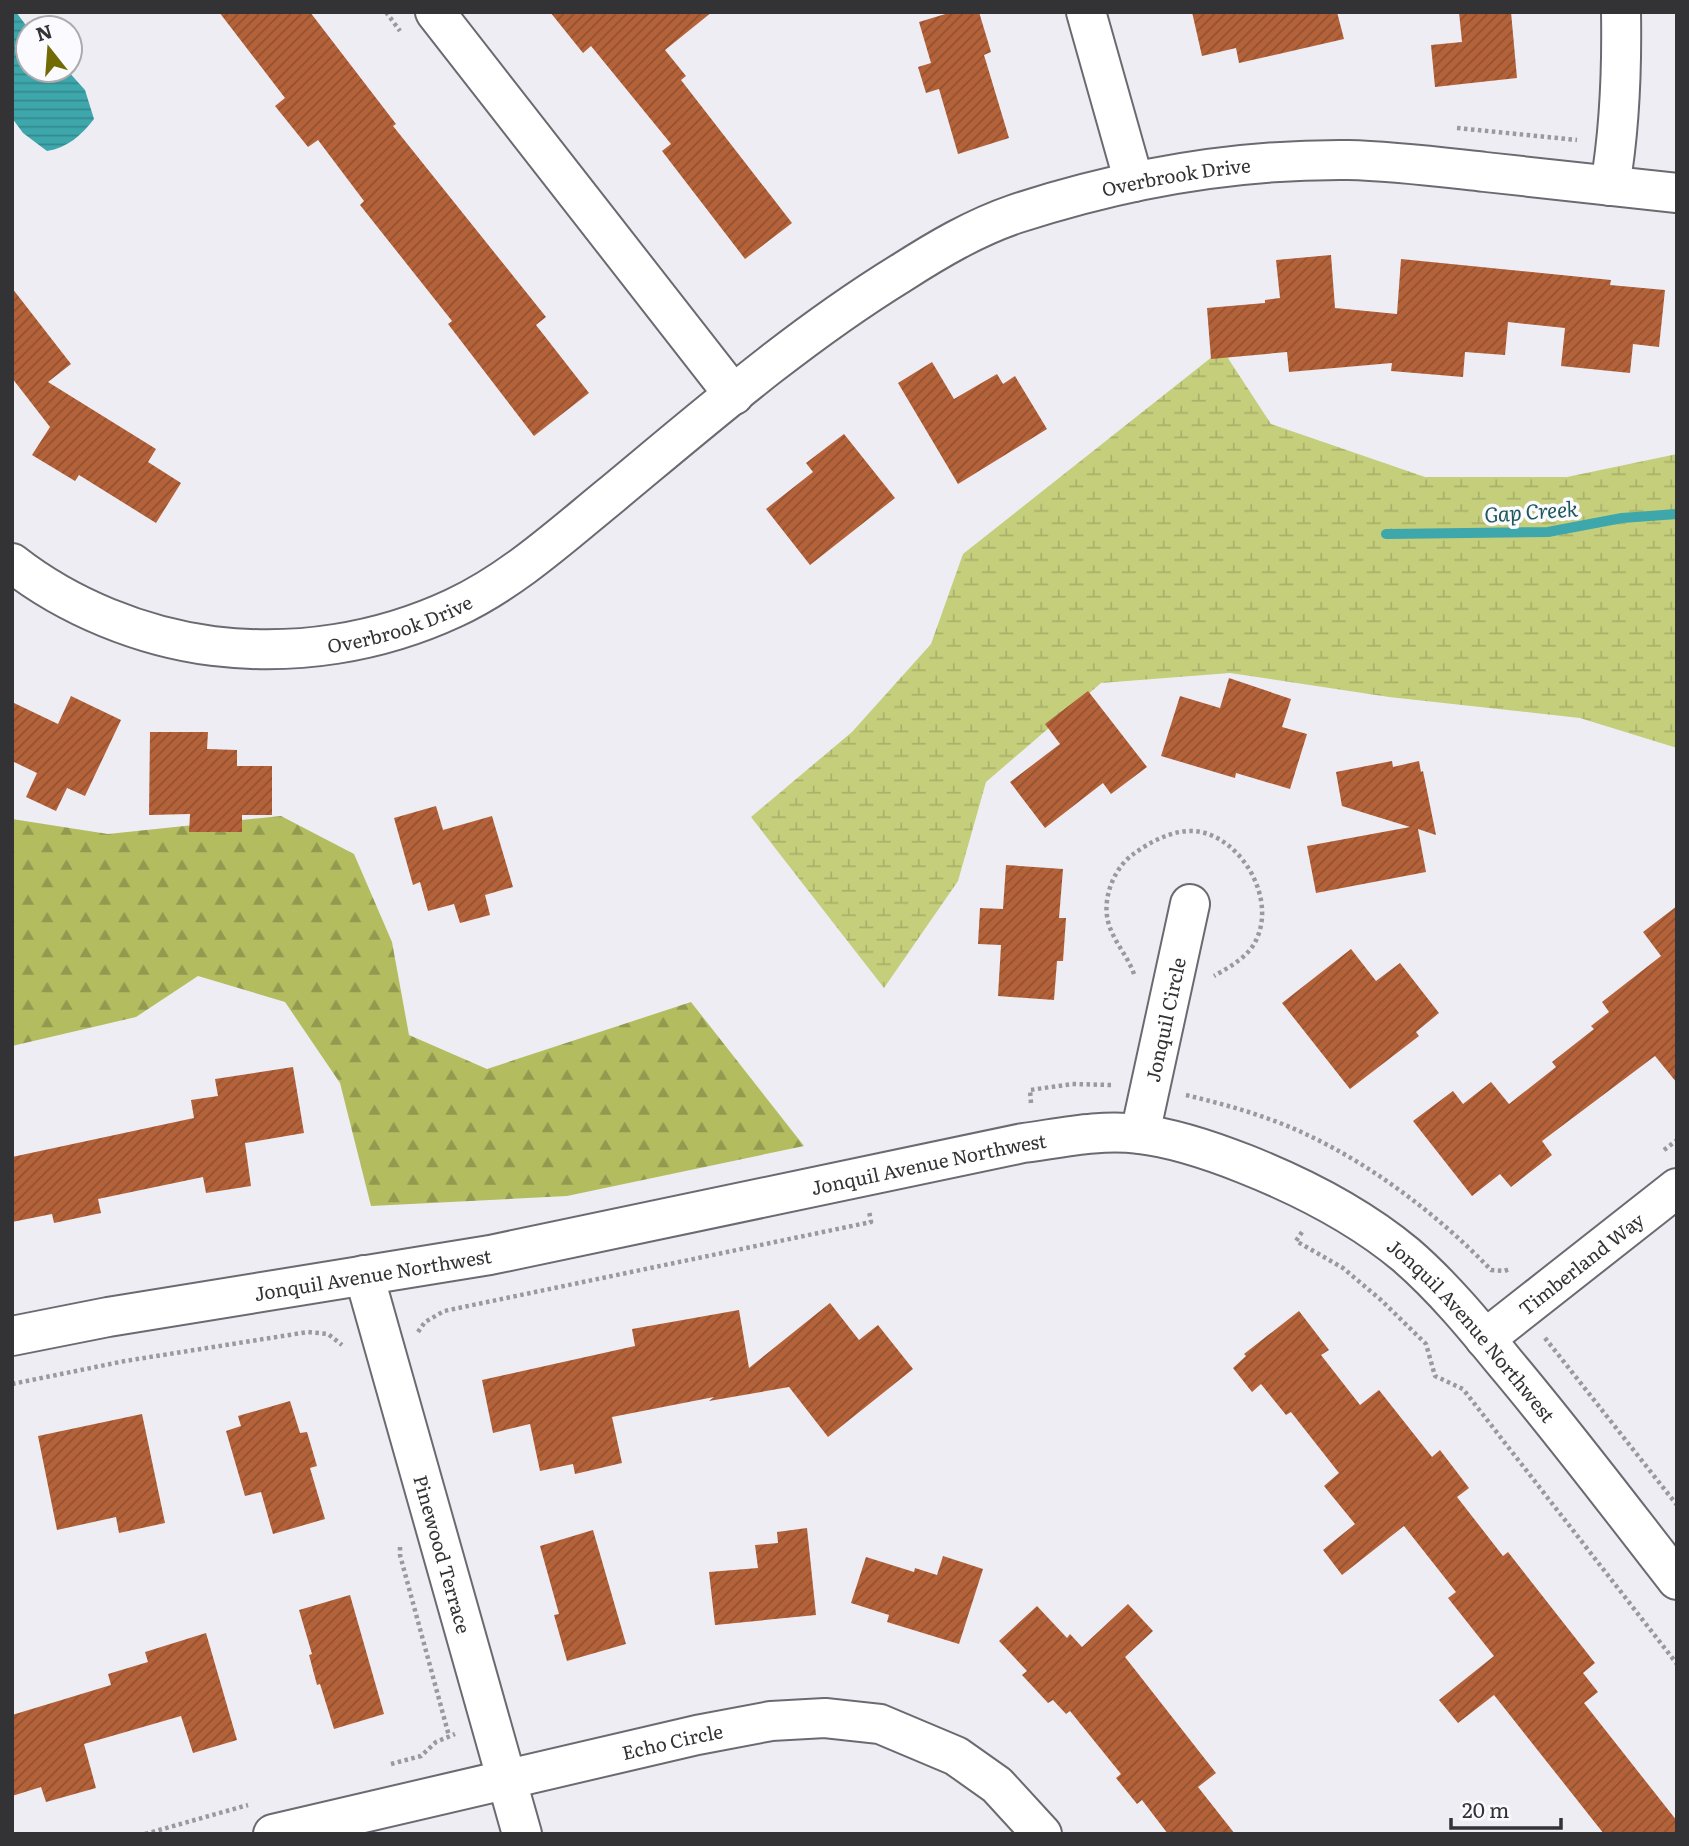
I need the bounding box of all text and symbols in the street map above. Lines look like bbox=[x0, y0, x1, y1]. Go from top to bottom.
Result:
north arrow bbox=[14, 14, 84, 84]
text: N bbox=[32, 16, 56, 48]
street label: Overbrook Drive bbox=[1099, 150, 1252, 203]
water label: Gap Creek bbox=[1483, 491, 1579, 529]
street label: Overbrook Drive bbox=[325, 587, 477, 659]
street label: Jonquil Circle bbox=[1138, 955, 1192, 1085]
street label: Jonquil Avenue Northwest bbox=[808, 1126, 1048, 1201]
street label: Timberland Way bbox=[1512, 1205, 1650, 1322]
street label: Jonquil Avenue Northwest bbox=[1382, 1231, 1562, 1428]
street label: Jonquil Avenue Northwest bbox=[252, 1241, 494, 1307]
street label: Pinewood Terrace bbox=[407, 1472, 479, 1637]
street label: Echo Circle bbox=[619, 1716, 725, 1766]
scale bar bbox=[1451, 1786, 1561, 1830]
text: 20 m bbox=[1462, 1793, 1509, 1824]

